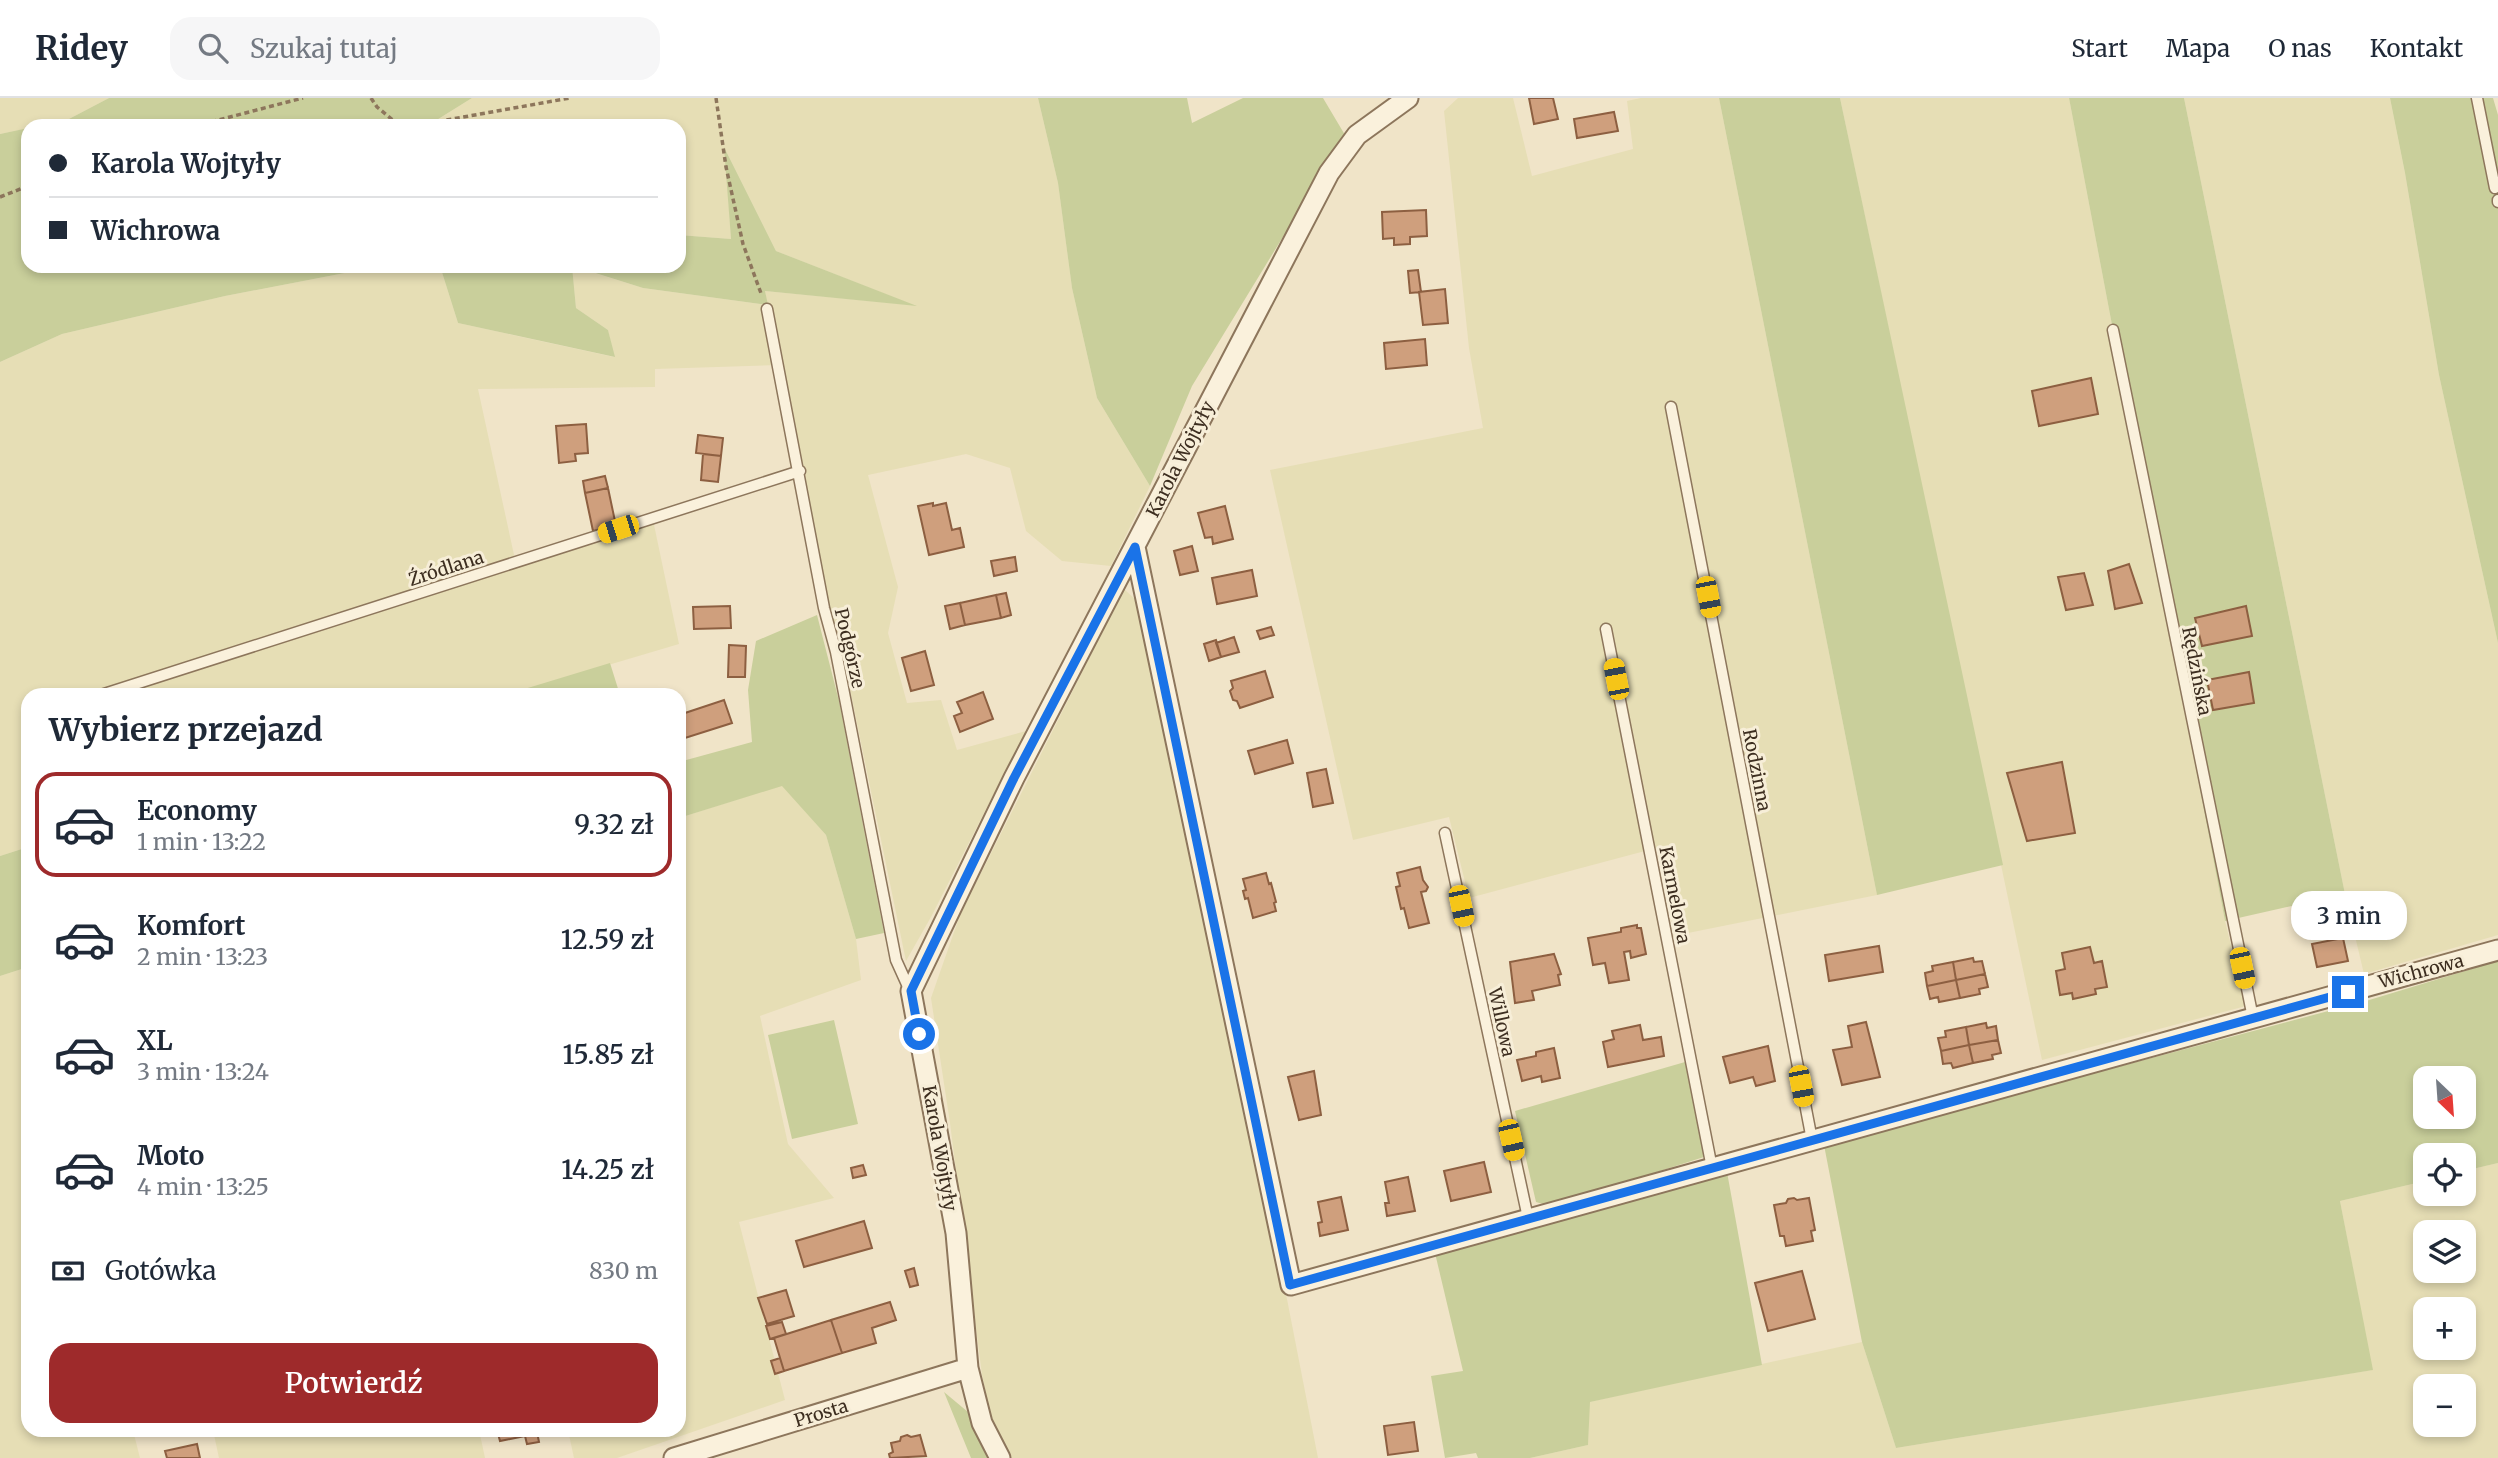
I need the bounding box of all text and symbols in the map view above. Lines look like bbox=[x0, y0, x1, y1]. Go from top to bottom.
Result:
search box bbox=[170, 17, 660, 80]
text: Ridey bbox=[35, 28, 128, 69]
icon: search bbox=[194, 29, 232, 67]
text: Szukaj tutaj bbox=[250, 32, 398, 65]
text: Start bbox=[2071, 33, 2128, 64]
text: Mapa bbox=[2166, 33, 2230, 64]
text: O nas bbox=[2268, 33, 2332, 64]
text: Kontakt bbox=[2370, 33, 2463, 64]
text: Karola Wojtyły bbox=[91, 147, 281, 180]
text: Wichrowa bbox=[91, 214, 220, 247]
street label: Karola Wojtyły bbox=[1141, 397, 1219, 521]
car bbox=[595, 513, 642, 545]
street label: Źródlana bbox=[405, 545, 487, 591]
car bbox=[1694, 574, 1723, 620]
street label: Podgórze bbox=[830, 606, 870, 690]
street label: Rędzińska bbox=[2177, 625, 2217, 718]
car bbox=[1602, 656, 1631, 702]
text: Wybierz przejazd bbox=[49, 710, 323, 750]
street label: Rodzinna bbox=[1738, 727, 1776, 813]
icon: car bbox=[53, 793, 116, 856]
text: Economy bbox=[137, 794, 257, 827]
text: 9.32 zł bbox=[574, 808, 654, 841]
text: 1 min · 13:22 bbox=[137, 827, 266, 856]
street label: Karmelowa bbox=[1654, 844, 1696, 946]
car bbox=[1447, 883, 1476, 929]
callout: 3 min bbox=[2290, 890, 2406, 940]
text: 3 min bbox=[2317, 901, 2381, 930]
icon: car bbox=[53, 908, 116, 971]
text: Komfort bbox=[137, 909, 246, 942]
text: 12.59 zł bbox=[561, 923, 654, 956]
text: 2 min · 13:23 bbox=[137, 942, 268, 971]
car bbox=[2228, 945, 2257, 991]
street label: Wichrowa bbox=[2375, 949, 2466, 994]
route end bbox=[2332, 976, 2364, 1008]
street label: Willowa bbox=[1483, 984, 1521, 1059]
route start bbox=[903, 1018, 935, 1050]
icon: car bbox=[53, 1023, 116, 1086]
text: XL bbox=[137, 1024, 173, 1057]
text: 15.85 zł bbox=[562, 1038, 654, 1071]
text: 3 min · 13:24 bbox=[137, 1057, 269, 1086]
car bbox=[1787, 1063, 1816, 1109]
north arrow bbox=[2413, 1066, 2476, 1129]
map controls bbox=[2413, 1066, 2476, 1437]
street label: Karola Wojtyły bbox=[918, 1083, 962, 1213]
car bbox=[1497, 1117, 1526, 1163]
icon: car bbox=[53, 1138, 116, 1201]
text: Moto bbox=[137, 1139, 204, 1172]
button: locate bbox=[2413, 1143, 2476, 1206]
text: 14.25 zł bbox=[561, 1153, 654, 1186]
text: 4 min · 13:25 bbox=[137, 1172, 269, 1201]
button: layers bbox=[2413, 1220, 2476, 1283]
icon: cash bbox=[49, 1252, 87, 1290]
text: Gotówka bbox=[105, 1254, 217, 1287]
text: 830 m bbox=[589, 1256, 658, 1285]
button: + bbox=[2413, 1297, 2476, 1360]
button: Potwierdź bbox=[49, 1343, 658, 1423]
button: − bbox=[2413, 1374, 2476, 1437]
street label: Prosta bbox=[791, 1394, 851, 1432]

